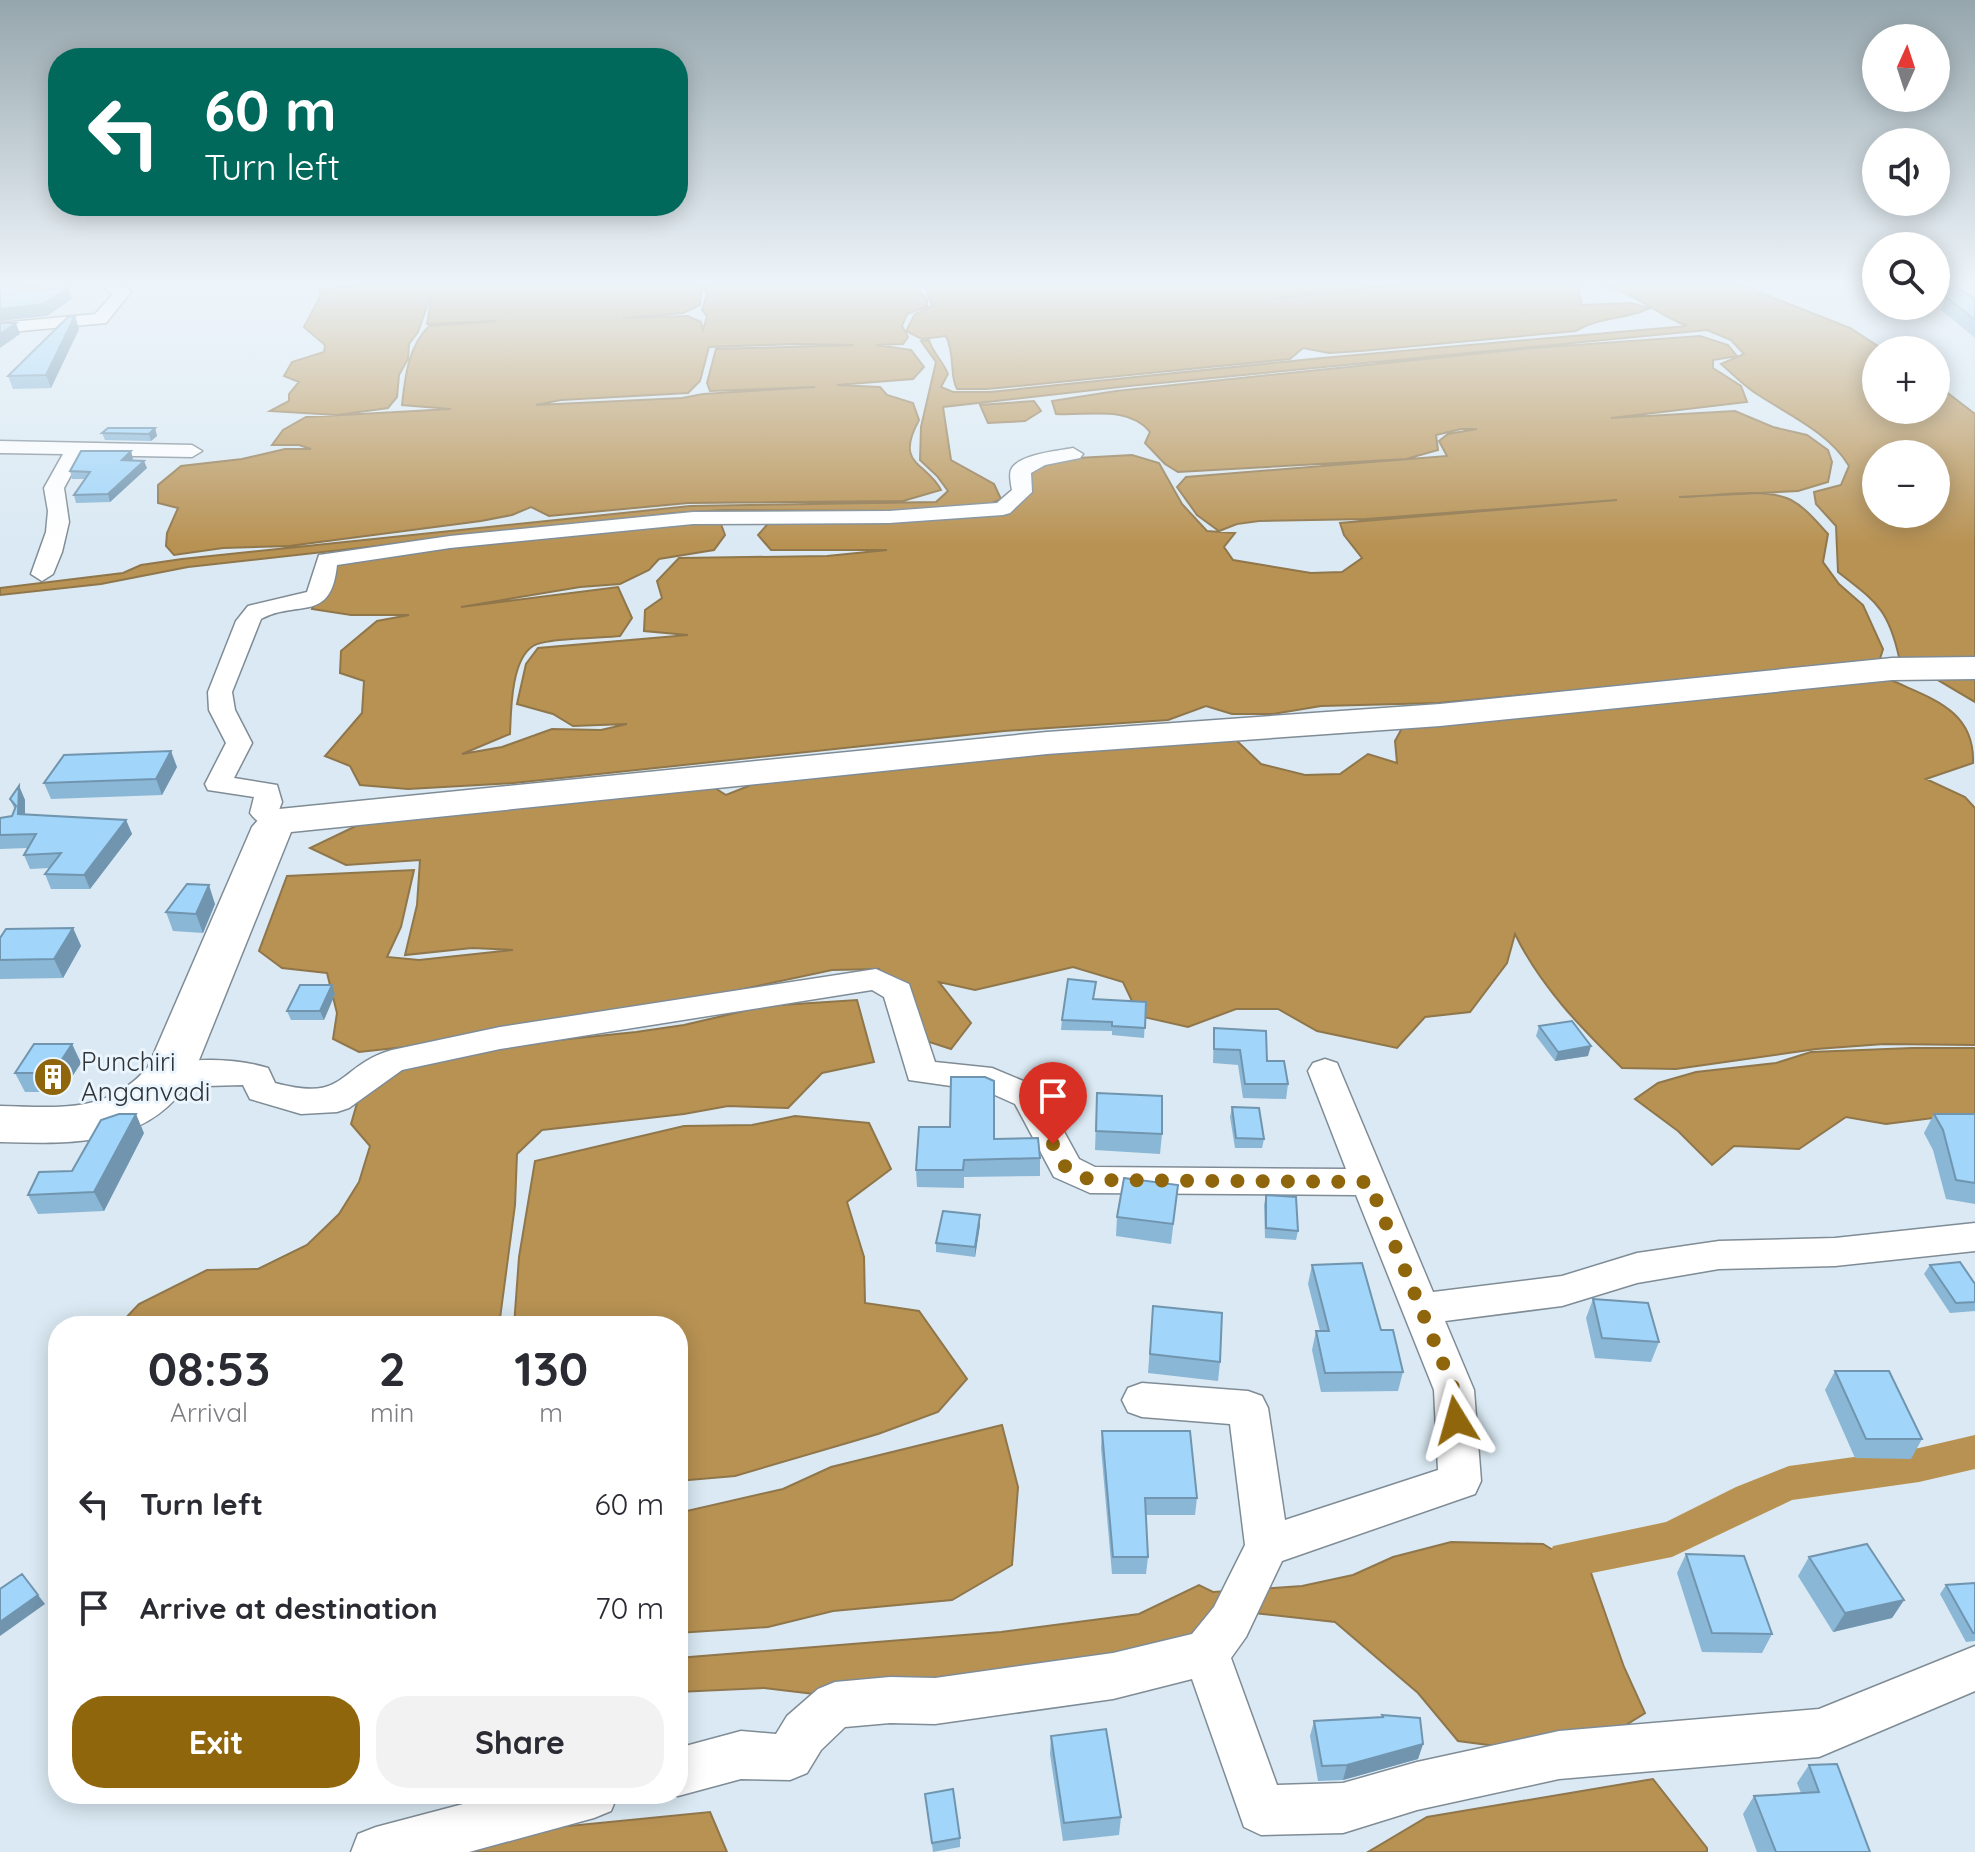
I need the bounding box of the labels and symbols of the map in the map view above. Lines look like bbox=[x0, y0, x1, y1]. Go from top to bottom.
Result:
north arrow bbox=[1862, 24, 1950, 112]
place label: Punchiri Anganvadi bbox=[81, 1045, 210, 1108]
building icon: Punchiri Anganvadi bbox=[32, 1056, 74, 1098]
pin bbox=[1019, 1062, 1087, 1144]
position arrow bbox=[1414, 1378, 1498, 1462]

